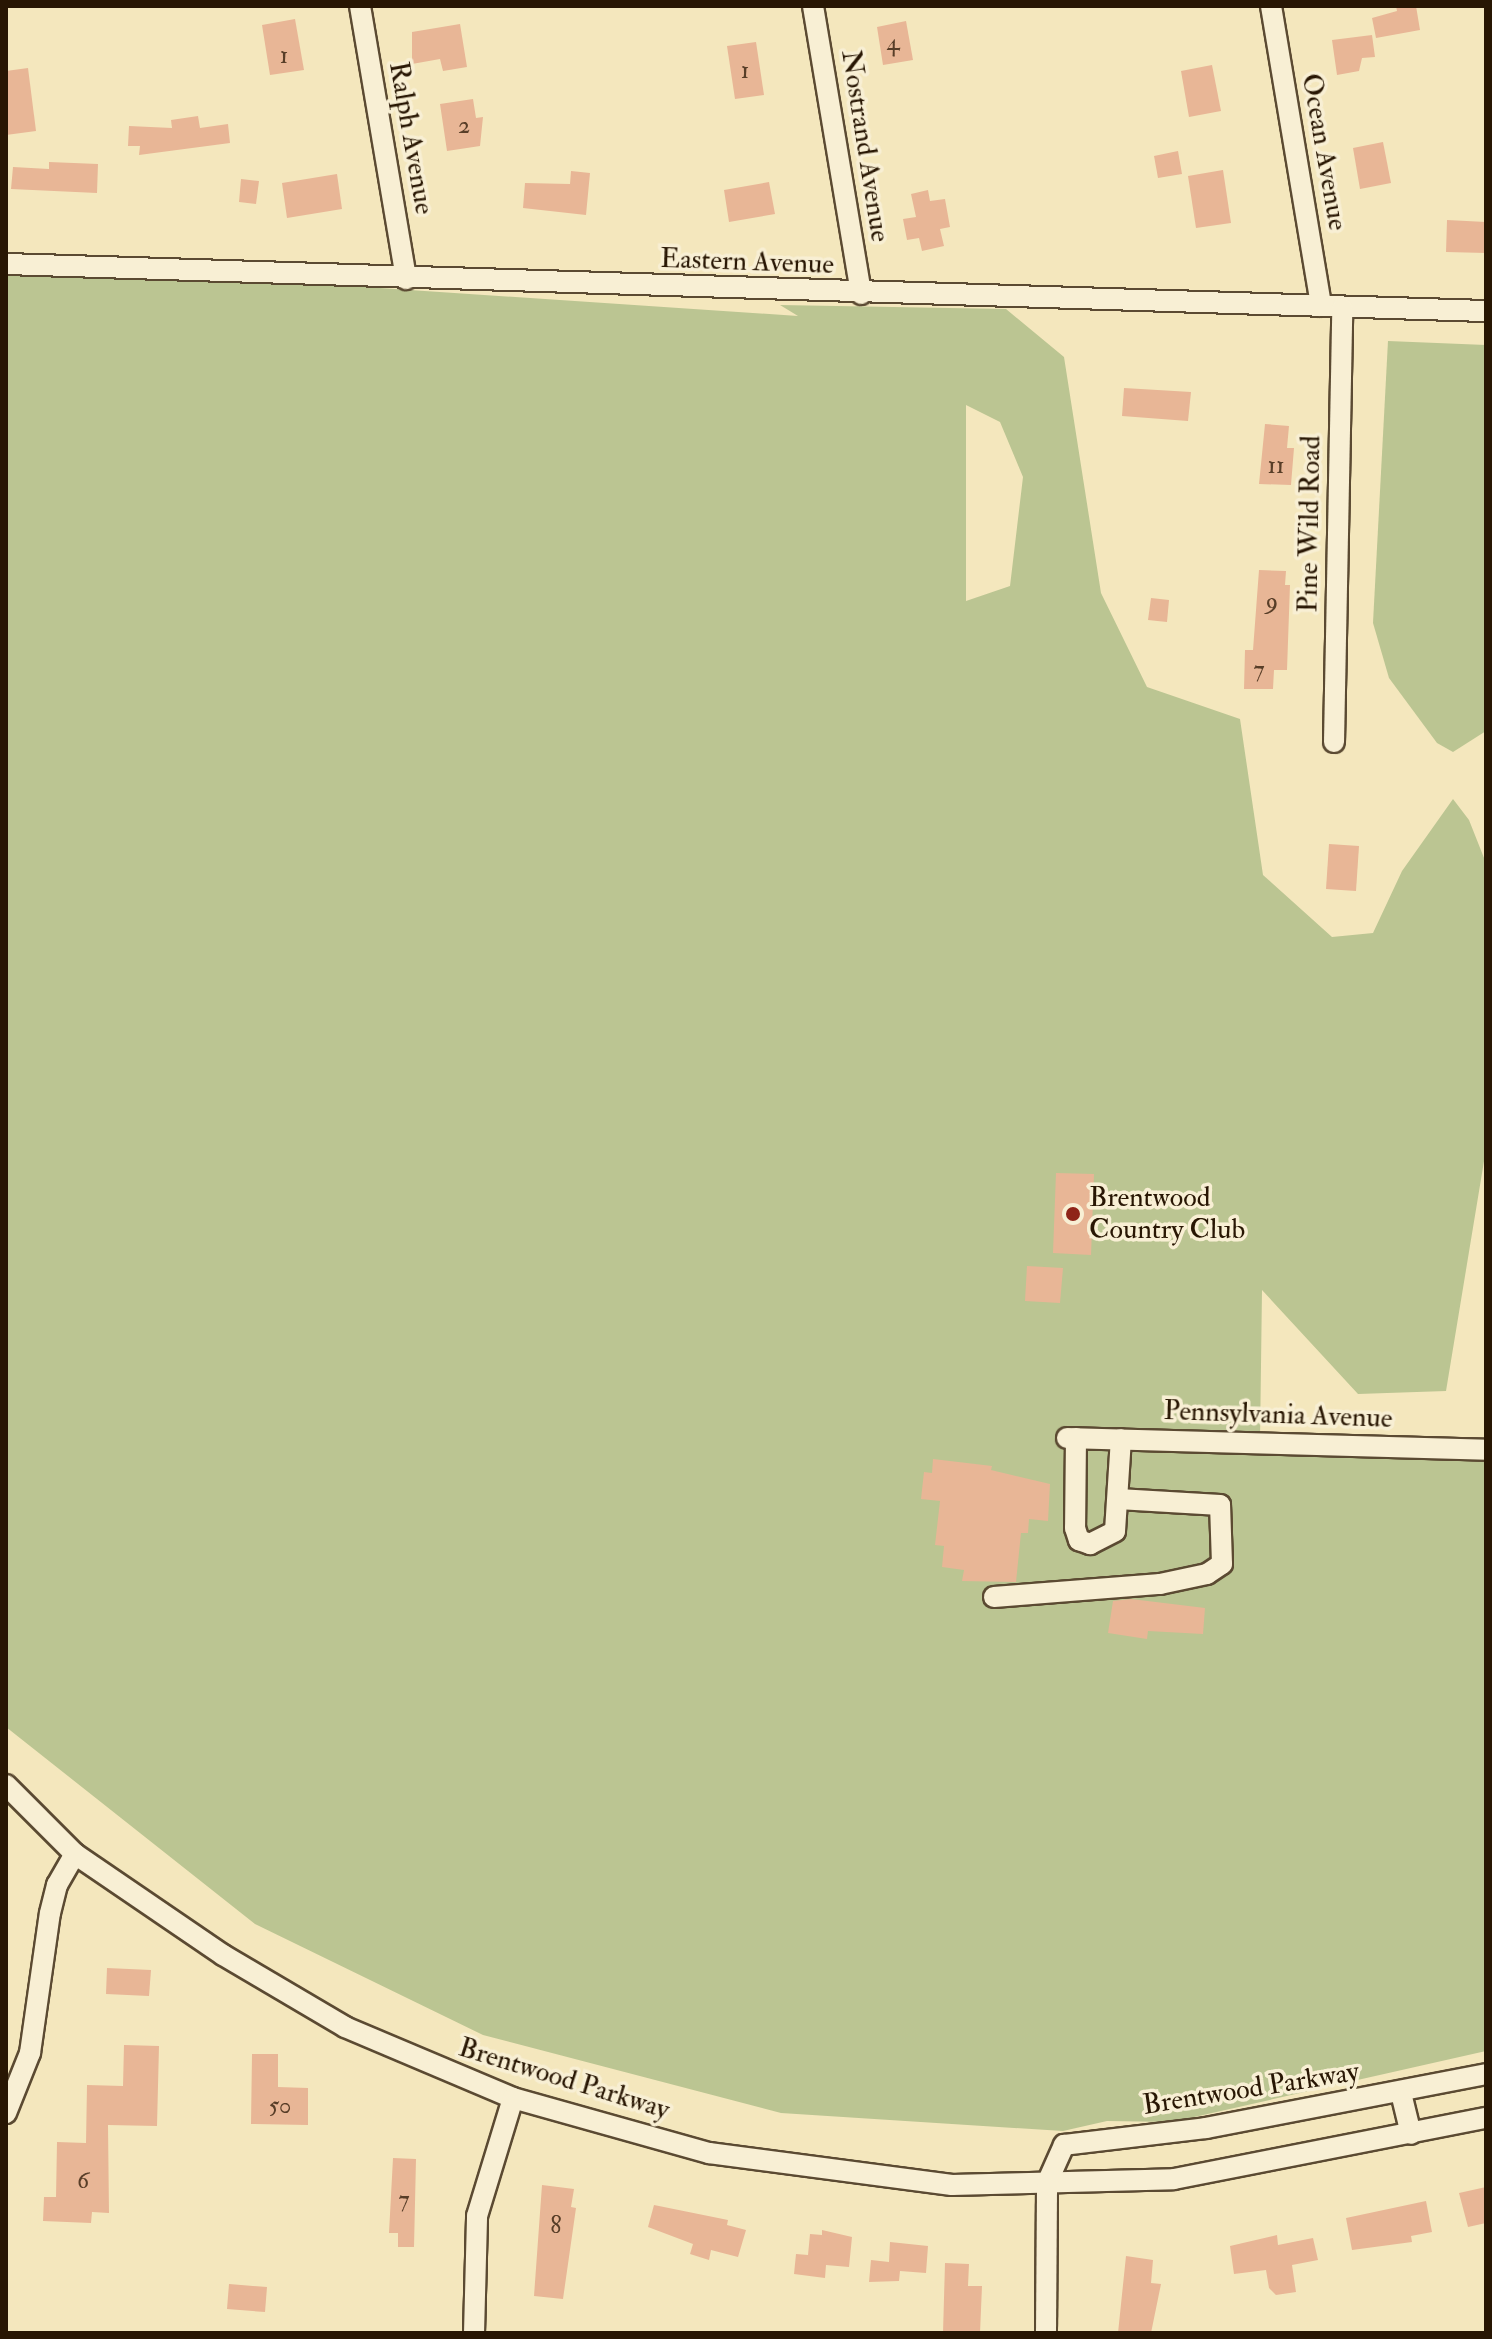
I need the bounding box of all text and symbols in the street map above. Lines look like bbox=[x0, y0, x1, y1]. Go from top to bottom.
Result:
house number: 4 bbox=[887, 29, 899, 57]
house number: 1 bbox=[280, 42, 288, 70]
street label: Nostrand Avenue bbox=[833, 48, 897, 244]
house number: 1 bbox=[741, 57, 749, 85]
street label: Ralph Avenue bbox=[381, 59, 441, 217]
street label: Ocean Avenue bbox=[1294, 71, 1354, 233]
house number: 2 bbox=[458, 112, 470, 140]
street label: Eastern Avenue bbox=[660, 242, 834, 282]
street label: Pine Wild Road bbox=[1292, 435, 1328, 613]
house number: 11 bbox=[1267, 452, 1285, 480]
house number: 9 bbox=[1266, 588, 1278, 616]
house number: 7 bbox=[1253, 656, 1265, 684]
place label: Brentwood Country Club bbox=[1089, 1181, 1245, 1247]
marker: Brentwood Country Club bbox=[1064, 1205, 1082, 1223]
street label: Pennsylvania Avenue bbox=[1163, 1394, 1393, 1436]
street label: Brentwood Parkway bbox=[454, 2031, 674, 2127]
street label: Brentwood Parkway bbox=[1140, 2055, 1362, 2123]
house number: 50 bbox=[269, 2092, 291, 2120]
house number: 6 bbox=[77, 2167, 89, 2195]
house number: 7 bbox=[398, 2186, 410, 2214]
house number: 8 bbox=[550, 2212, 562, 2240]

